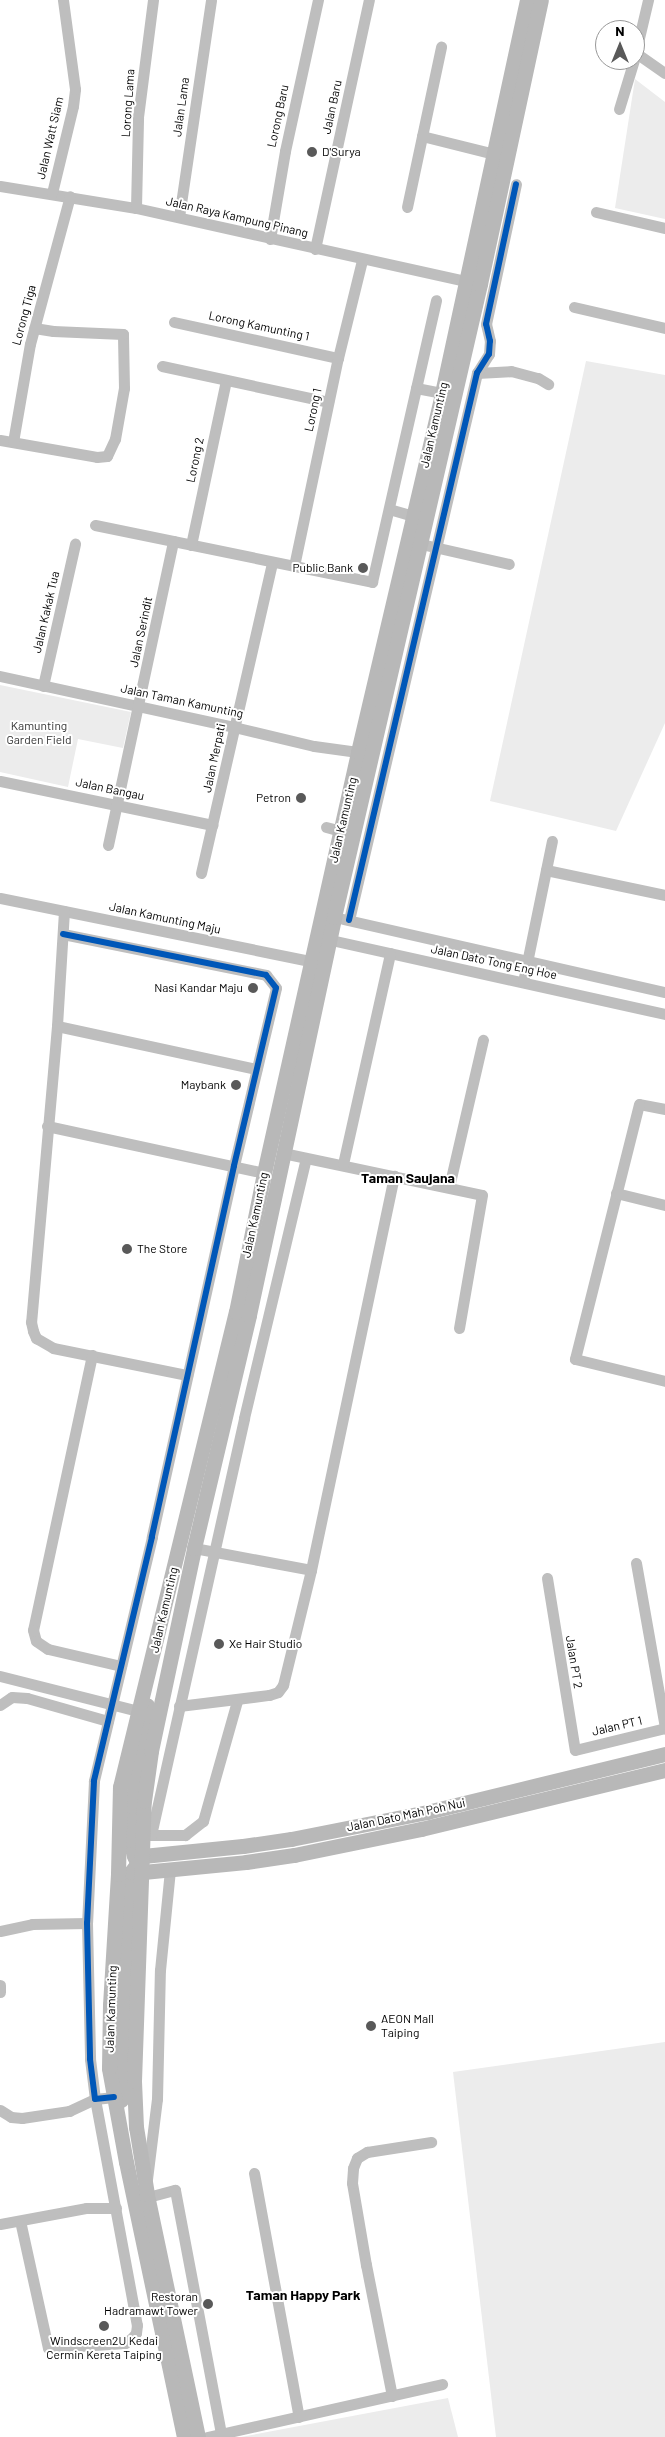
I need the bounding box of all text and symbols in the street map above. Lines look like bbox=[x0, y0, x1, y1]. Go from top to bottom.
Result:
north arrow bbox=[595, 20, 645, 70]
text: N bbox=[615, 22, 625, 39]
street label: Lorong Lama bbox=[118, 68, 138, 138]
street label: Jalan Lama bbox=[170, 76, 192, 138]
street label: Jalan Baru bbox=[319, 79, 345, 135]
street label: Lorong Baru bbox=[264, 83, 292, 149]
street label: Jalan Watt Siam bbox=[34, 95, 66, 181]
place label: D'Surya bbox=[322, 145, 361, 159]
marker: D'Surya bbox=[306, 146, 318, 158]
street label: Jalan Raya Kampung Pinang bbox=[164, 194, 310, 240]
street label: Lorong Tiga bbox=[9, 283, 39, 347]
street label: Lorong Kamunting 1 bbox=[207, 308, 311, 344]
street label: Jalan Kamunting bbox=[417, 381, 451, 469]
street label: Lorong 1 bbox=[301, 387, 325, 433]
street label: Lorong 2 bbox=[183, 436, 207, 484]
place label: Public Bank bbox=[292, 561, 353, 575]
marker: Public Bank bbox=[357, 562, 369, 574]
street label: Jalan Kakak Tua bbox=[30, 570, 62, 654]
street label: Jalan Serindit bbox=[126, 595, 156, 669]
street label: Jalan Taman Kamunting bbox=[119, 681, 245, 721]
park label: Kamunting Garden Field bbox=[6, 719, 72, 747]
street label: Jalan Merpati bbox=[200, 722, 228, 794]
street label: Jalan Bangau bbox=[74, 775, 146, 803]
street label: Jalan Kamunting bbox=[326, 776, 360, 864]
place label: Petron bbox=[256, 791, 291, 805]
marker: Petron bbox=[295, 792, 307, 804]
street label: Jalan Kamunting Maju bbox=[108, 899, 222, 937]
street label: Jalan Dato Tong Eng Hoe bbox=[430, 942, 558, 982]
place label: Nasi Kandar Maju bbox=[154, 981, 243, 995]
marker: Nasi Kandar Maju bbox=[247, 982, 259, 994]
place label: Maybank bbox=[181, 1078, 226, 1092]
marker: Maybank bbox=[230, 1079, 242, 1091]
district label: Taman Saujana bbox=[361, 1170, 455, 1186]
street label: Jalan Kamunting bbox=[239, 1171, 271, 1259]
place label: The Store bbox=[137, 1242, 187, 1256]
marker: The Store bbox=[121, 1243, 133, 1255]
street label: Jalan Kamunting bbox=[147, 1566, 181, 1654]
street label: Jalan PT 2 bbox=[563, 1634, 585, 1690]
place label: Xe Hair Studio bbox=[229, 1637, 302, 1651]
marker: Xe Hair Studio bbox=[213, 1638, 225, 1650]
street label: Jalan PT 1 bbox=[590, 1713, 644, 1739]
street label: Jalan Dato Mah Poh Nui bbox=[345, 1795, 467, 1835]
street label: Jalan Kamunting bbox=[102, 1965, 120, 2053]
place label: AEON Mall Taiping bbox=[381, 2012, 434, 2040]
marker: AEON Mall Taiping bbox=[365, 2020, 377, 2032]
district label: Taman Happy Park bbox=[246, 2287, 360, 2303]
place label: Restoran Hadramawt Tower bbox=[104, 2290, 198, 2318]
marker: Restoran Hadramawt Tower bbox=[202, 2298, 214, 2310]
marker: Windscreen2U Kedai Cermin Kereta Taiping bbox=[98, 2320, 110, 2332]
place label: Windscreen2U Kedai Cermin Kereta Taiping bbox=[46, 2334, 162, 2362]

